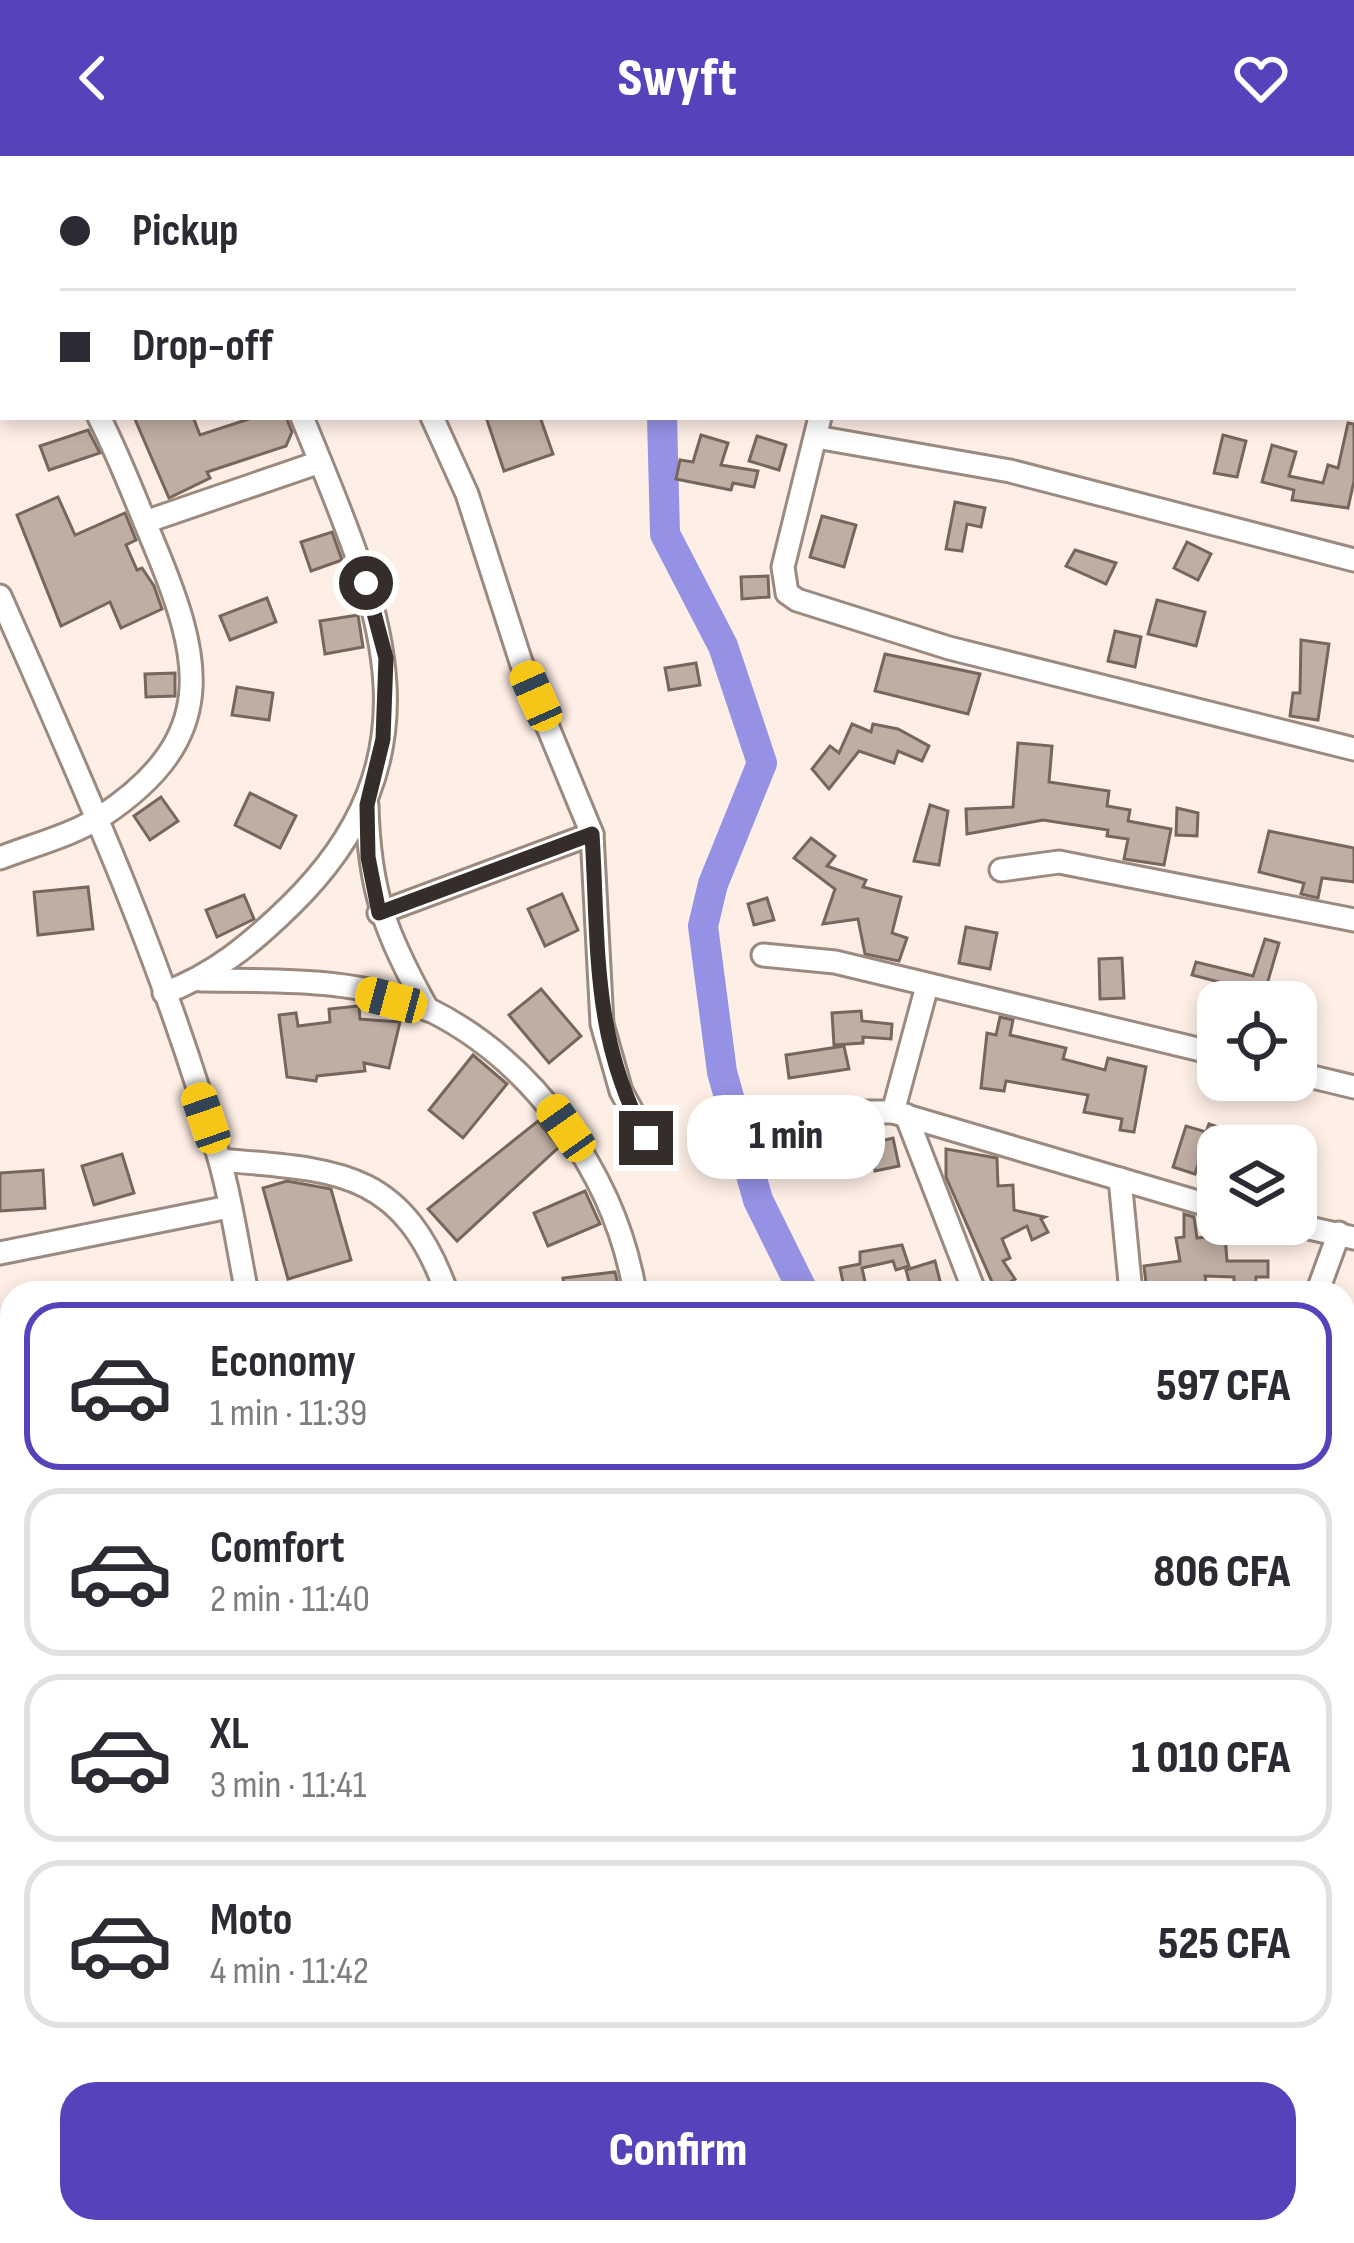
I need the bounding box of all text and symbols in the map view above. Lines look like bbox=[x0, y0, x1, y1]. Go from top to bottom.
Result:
icon: back bbox=[60, 45, 126, 111]
icon: heart bbox=[1228, 45, 1294, 111]
text: Swyft bbox=[617, 46, 737, 111]
text: Pickup bbox=[132, 204, 239, 259]
text: Drop-off bbox=[132, 319, 273, 374]
route start bbox=[339, 556, 393, 610]
car bbox=[505, 656, 567, 736]
car bbox=[352, 973, 430, 1027]
map controls bbox=[1197, 981, 1317, 1245]
button: locate bbox=[1197, 981, 1317, 1101]
car bbox=[177, 1078, 235, 1158]
car bbox=[531, 1088, 601, 1168]
callout: 1 min bbox=[688, 1096, 886, 1180]
route end bbox=[619, 1111, 673, 1165]
text: 1 min bbox=[749, 1113, 823, 1160]
button: layers bbox=[1197, 1125, 1317, 1245]
icon: car bbox=[66, 1332, 174, 1440]
text: Economy bbox=[210, 1335, 356, 1390]
text: 597 CFA bbox=[1156, 1359, 1290, 1414]
text: 1 min · 11:39 bbox=[210, 1390, 367, 1437]
icon: car bbox=[66, 1518, 174, 1626]
text: Comfort bbox=[210, 1521, 345, 1576]
text: 806 CFA bbox=[1153, 1545, 1290, 1600]
text: 2 min · 11:40 bbox=[210, 1576, 370, 1623]
icon: car bbox=[66, 1704, 174, 1812]
text: XL bbox=[210, 1707, 249, 1762]
text: 1 010 CFA bbox=[1131, 1731, 1290, 1786]
text: 3 min · 11:41 bbox=[210, 1762, 366, 1809]
icon: car bbox=[66, 1890, 174, 1998]
text: Moto bbox=[210, 1893, 292, 1948]
text: 525 CFA bbox=[1158, 1917, 1290, 1972]
text: 4 min · 11:42 bbox=[210, 1948, 369, 1995]
button: Confirm bbox=[60, 2082, 1296, 2220]

